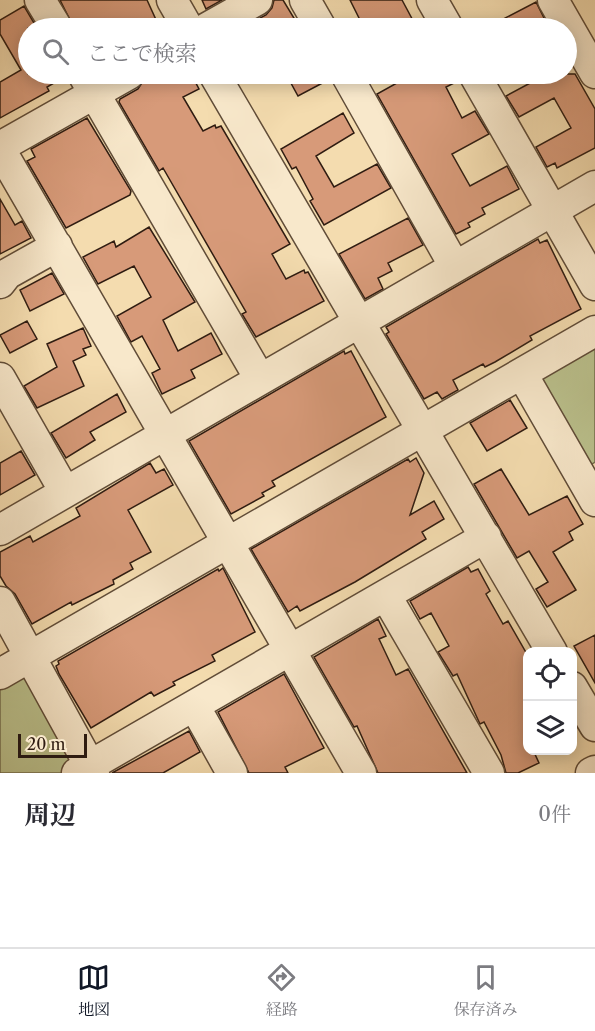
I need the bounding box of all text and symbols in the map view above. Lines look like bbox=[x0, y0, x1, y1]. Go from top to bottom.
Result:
search box bbox=[18, 18, 577, 84]
icon: search bbox=[39, 35, 72, 68]
text: ここで検索 bbox=[87, 40, 197, 67]
map controls bbox=[523, 647, 577, 755]
button: locate bbox=[523, 647, 577, 701]
button: layers bbox=[523, 701, 577, 755]
scale bar bbox=[18, 731, 87, 758]
text: 20 m bbox=[27, 734, 66, 754]
text: 周辺 bbox=[24, 799, 76, 831]
text: 0件 bbox=[538, 802, 571, 826]
tab: 地図 bbox=[77, 961, 110, 1020]
tab: 経路 bbox=[265, 961, 298, 1020]
tab: 保存済み bbox=[453, 961, 517, 1020]

